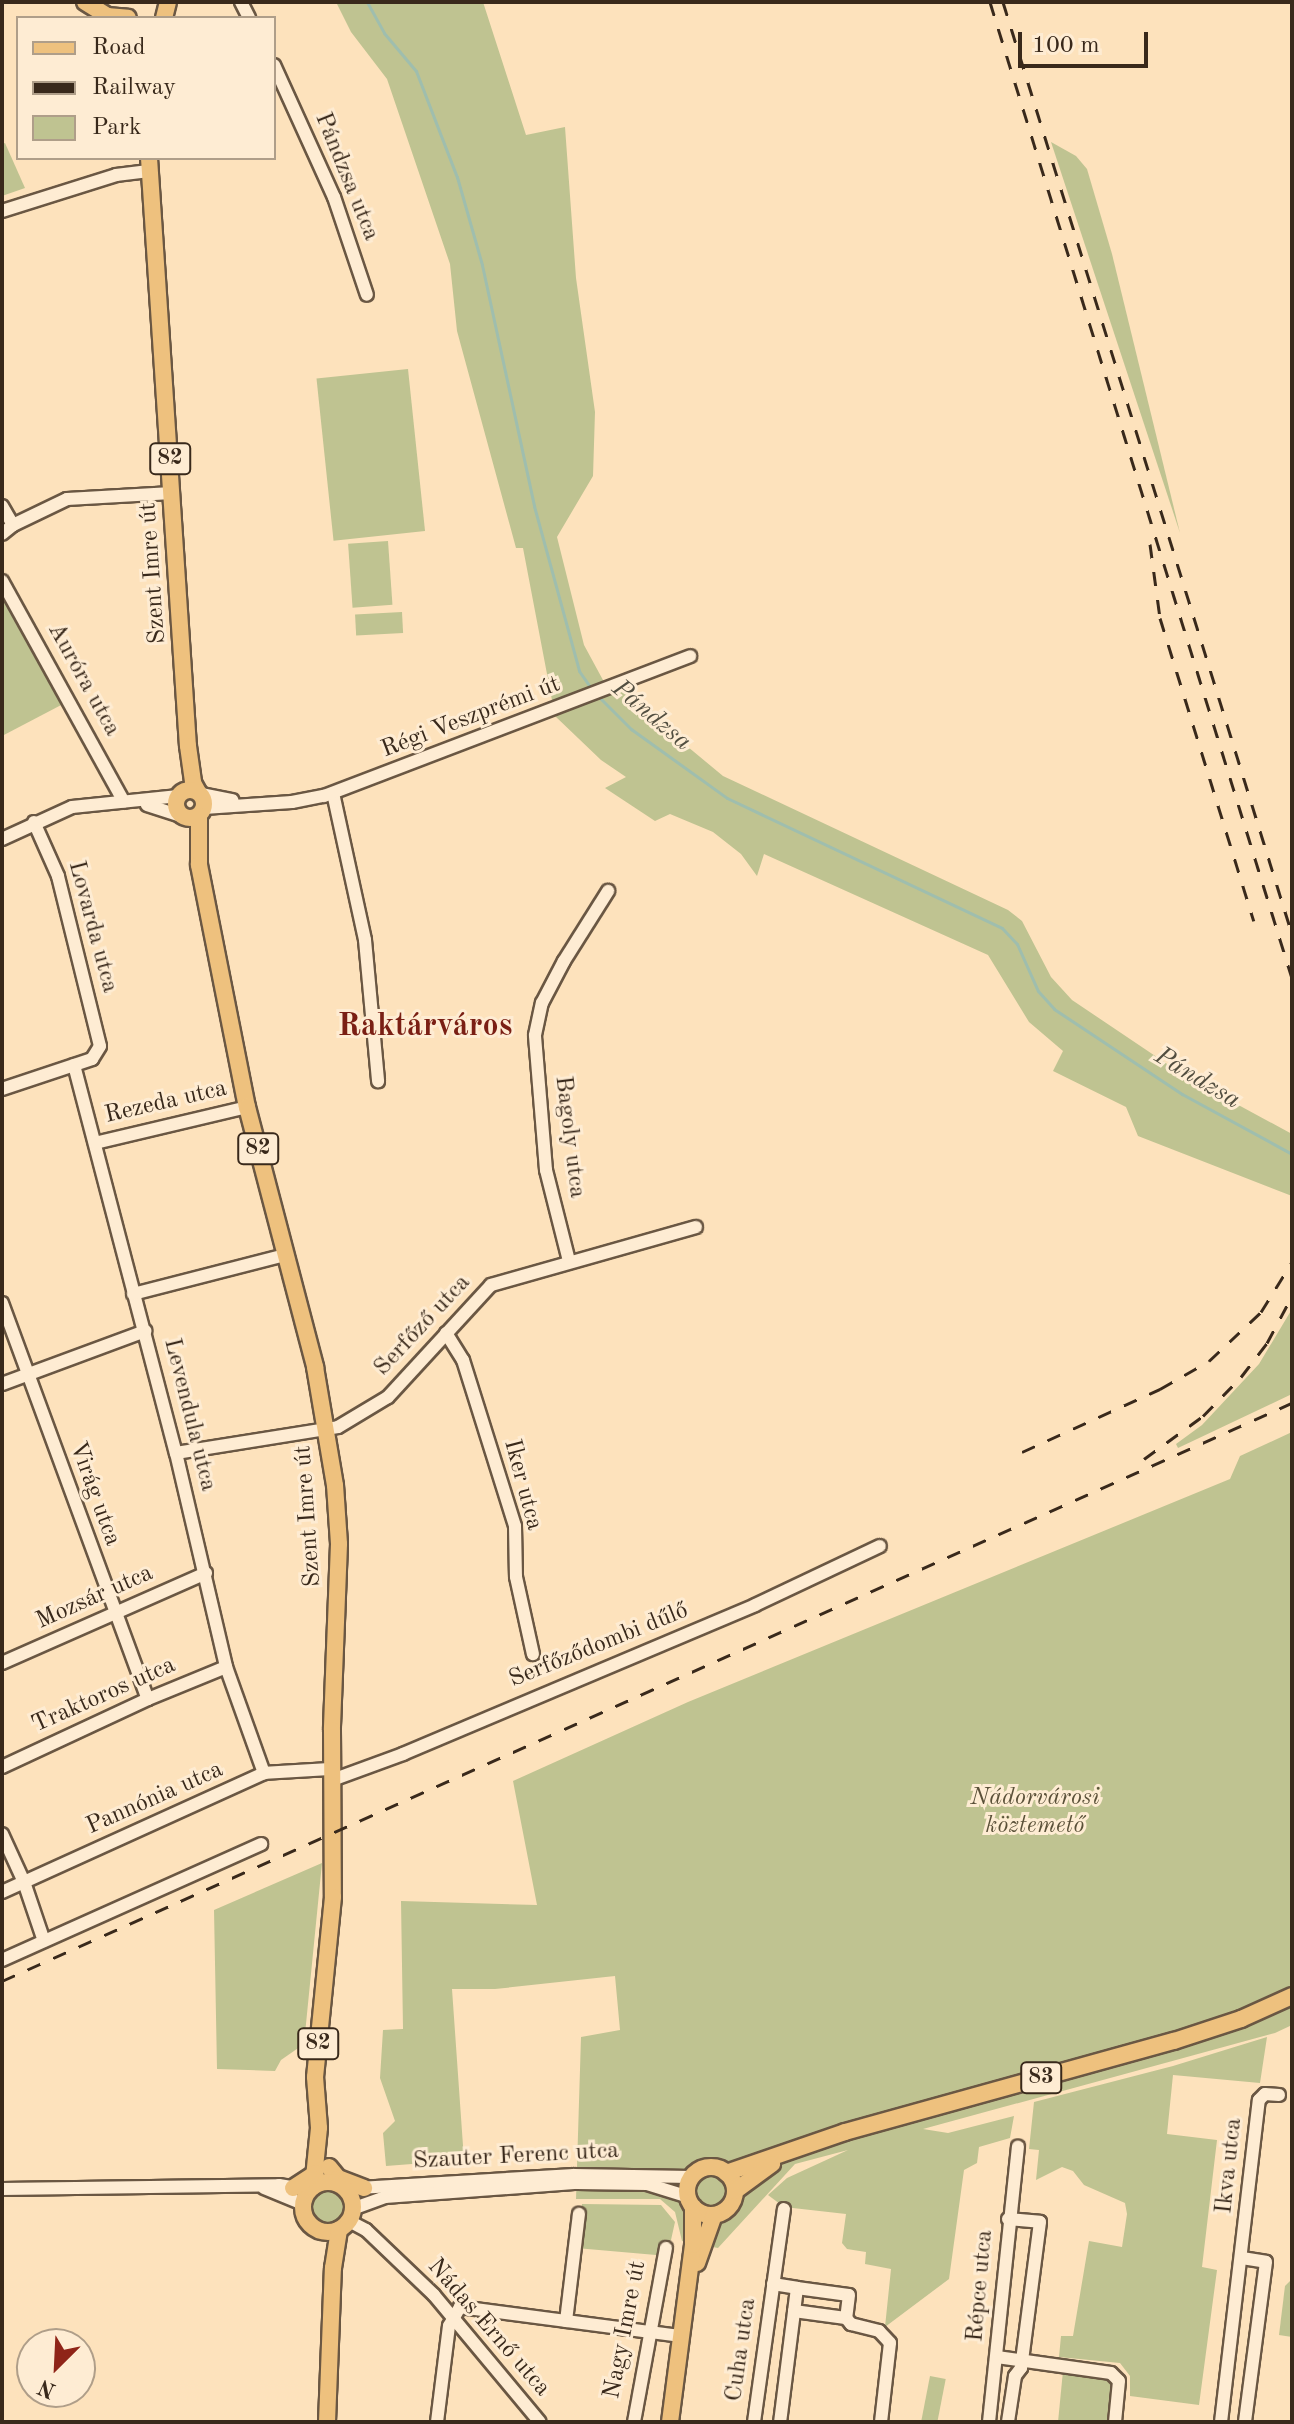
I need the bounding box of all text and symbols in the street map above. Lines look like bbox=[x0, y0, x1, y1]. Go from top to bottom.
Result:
legend bbox=[16, 16, 276, 160]
scale bar bbox=[1022, 16, 1152, 66]
text: 100 m bbox=[1032, 34, 1100, 58]
text: Road bbox=[92, 36, 145, 60]
text: Railway bbox=[92, 76, 176, 100]
street label: Pándzsa utca bbox=[307, 109, 385, 245]
text: Park bbox=[92, 116, 141, 140]
road number: 82 bbox=[148, 441, 192, 477]
street label: Szent Imre út bbox=[135, 501, 173, 645]
street label: Auróra utca bbox=[40, 618, 126, 742]
street label: Régi Veszprémi út bbox=[377, 671, 565, 765]
water label: Pándzsa bbox=[605, 674, 697, 758]
street label: Lovarda utca bbox=[61, 858, 123, 996]
district label: Raktárváros bbox=[338, 1008, 512, 1046]
water label: Pándzsa bbox=[1148, 1041, 1246, 1117]
street label: Bagoly utca bbox=[547, 1074, 591, 1200]
street label: Rezeda utca bbox=[102, 1075, 230, 1131]
road number: 82 bbox=[236, 1131, 280, 1167]
street label: Serfőző utca bbox=[369, 1269, 477, 1383]
street label: Levendula utca bbox=[156, 1336, 222, 1494]
street label: Iker utca bbox=[496, 1436, 548, 1534]
street label: Virág utca bbox=[62, 1438, 126, 1550]
street label: Szent Imre út bbox=[290, 1444, 328, 1588]
street label: Mozsár utca bbox=[32, 1559, 158, 1637]
street label: Serfőződombi dűlő bbox=[505, 1597, 693, 1695]
street label: Traktoros utca bbox=[28, 1652, 180, 1740]
street label: Pannónia utca bbox=[82, 1756, 228, 1842]
park label: Nádorvárosi köztemető bbox=[970, 1785, 1100, 1841]
road number: 82 bbox=[296, 2026, 340, 2062]
road number: 83 bbox=[1019, 2060, 1063, 2096]
street label: Ikva utca bbox=[1211, 2117, 1249, 2215]
street label: Szauter Ferenc utca bbox=[412, 2137, 620, 2177]
street label: Répce utca bbox=[962, 2229, 1000, 2343]
street label: Nádas Ernő utca bbox=[420, 2253, 556, 2403]
street label: Nagy Imre út bbox=[599, 2259, 653, 2401]
street label: Cuha utca bbox=[720, 2296, 764, 2404]
north arrow bbox=[16, 2328, 96, 2408]
text: N bbox=[35, 2375, 59, 2402]

